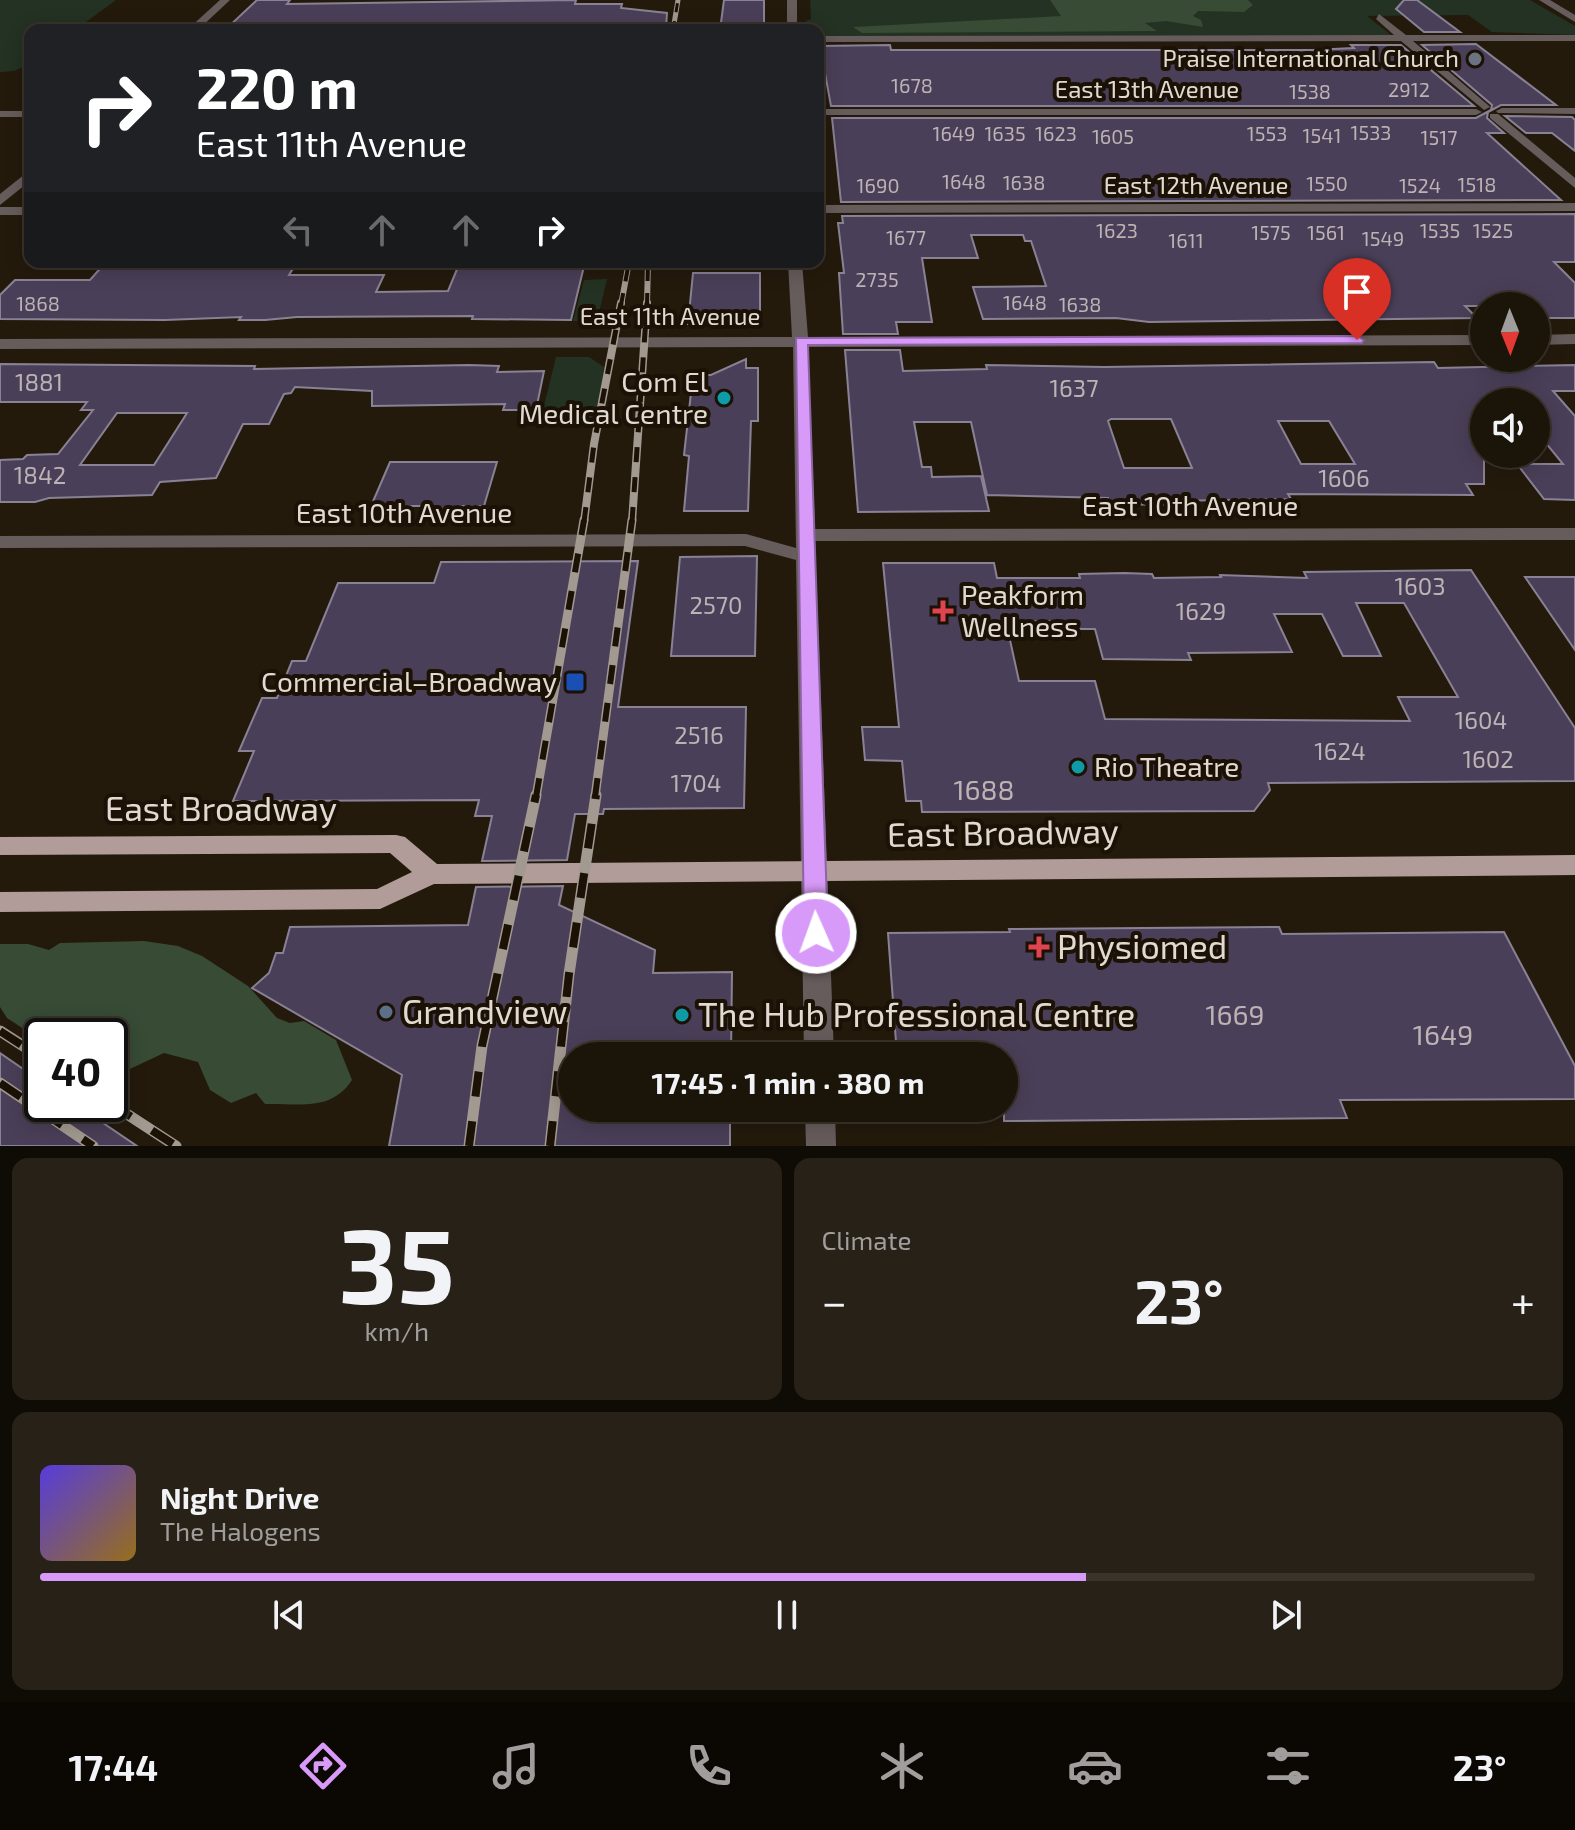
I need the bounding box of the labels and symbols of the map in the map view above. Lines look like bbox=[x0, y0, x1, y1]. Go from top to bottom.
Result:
place label: Praise International Church bbox=[1163, 43, 1459, 72]
marker: Praise International Church bbox=[1466, 50, 1484, 68]
house number: 1678 bbox=[891, 73, 933, 97]
street label: East 13th Avenue bbox=[1055, 74, 1239, 103]
house number: 2912 bbox=[1388, 77, 1430, 101]
house number: 1538 bbox=[1289, 79, 1331, 103]
house number: 1533 bbox=[1351, 120, 1391, 144]
house number: 1649 bbox=[932, 121, 976, 145]
house number: 1635 bbox=[984, 121, 1026, 145]
house number: 1623 bbox=[1035, 121, 1077, 145]
house number: 1553 bbox=[1247, 121, 1287, 145]
house number: 1541 bbox=[1303, 123, 1341, 147]
house number: 1605 bbox=[1092, 124, 1134, 148]
house number: 1517 bbox=[1421, 125, 1457, 149]
house number: 1648 bbox=[942, 169, 986, 193]
house number: 1638 bbox=[1003, 170, 1045, 194]
street label: East 12th Avenue bbox=[1104, 170, 1288, 199]
house number: 1550 bbox=[1306, 171, 1348, 195]
house number: 1518 bbox=[1458, 172, 1496, 196]
house number: 1690 bbox=[857, 173, 899, 197]
house number: 1524 bbox=[1399, 173, 1441, 197]
house number: 1623 bbox=[1096, 218, 1138, 242]
house number: 1535 bbox=[1420, 218, 1460, 242]
house number: 1525 bbox=[1473, 218, 1513, 242]
house number: 1575 bbox=[1251, 220, 1291, 244]
house number: 1561 bbox=[1307, 220, 1345, 244]
house number: 1677 bbox=[886, 225, 926, 249]
house number: 1549 bbox=[1362, 226, 1404, 250]
house number: 1611 bbox=[1168, 228, 1204, 252]
pin bbox=[1323, 258, 1391, 340]
house number: 2735 bbox=[855, 267, 899, 291]
house number: 1648 bbox=[1003, 290, 1047, 314]
house number: 1868 bbox=[16, 291, 60, 315]
house number: 1638 bbox=[1059, 292, 1101, 316]
north arrow bbox=[1470, 292, 1550, 372]
street label: East 11th Avenue bbox=[580, 301, 760, 330]
place label: Com El Medical Centre bbox=[519, 364, 709, 430]
house number: 1881 bbox=[15, 367, 63, 396]
house number: 1637 bbox=[1050, 373, 1098, 402]
marker: Com El Medical Centre bbox=[715, 389, 733, 407]
house number: 1842 bbox=[14, 460, 66, 489]
house number: 1606 bbox=[1318, 463, 1370, 492]
street label: East 10th Avenue bbox=[1082, 488, 1298, 522]
street label: East 10th Avenue bbox=[296, 495, 512, 529]
house number: 1603 bbox=[1394, 571, 1446, 600]
place label: Peakform Wellness bbox=[961, 577, 1084, 643]
house number: 2570 bbox=[689, 590, 743, 619]
house number: 1629 bbox=[1176, 596, 1226, 625]
marker: Peakform Wellness bbox=[932, 600, 954, 622]
place label: Commercial–Broadway bbox=[261, 664, 557, 698]
marker: Commercial–Broadway bbox=[564, 671, 586, 693]
house number: 1604 bbox=[1455, 705, 1507, 734]
house number: 2516 bbox=[674, 720, 724, 749]
house number: 1624 bbox=[1314, 736, 1366, 765]
house number: 1602 bbox=[1462, 744, 1514, 773]
place label: Rio Theatre bbox=[1094, 749, 1239, 783]
marker: Rio Theatre bbox=[1069, 758, 1087, 776]
house number: 1704 bbox=[670, 768, 722, 797]
house number: 1688 bbox=[953, 772, 1015, 806]
street label: East Broadway bbox=[105, 787, 337, 828]
street label: East Broadway bbox=[887, 809, 1119, 854]
position arrow bbox=[774, 891, 858, 975]
place label: Physiomed bbox=[1057, 925, 1227, 966]
marker: Physiomed bbox=[1028, 936, 1050, 958]
place label: Grandview bbox=[402, 990, 568, 1031]
place label: The Hub Professional Centre bbox=[698, 993, 1135, 1034]
house number: 1669 bbox=[1205, 997, 1265, 1031]
marker: Grandview bbox=[377, 1003, 395, 1021]
marker: The Hub Professional Centre bbox=[673, 1006, 691, 1024]
house number: 1649 bbox=[1413, 1017, 1473, 1051]
speed limit sign: 40 bbox=[24, 1018, 128, 1122]

